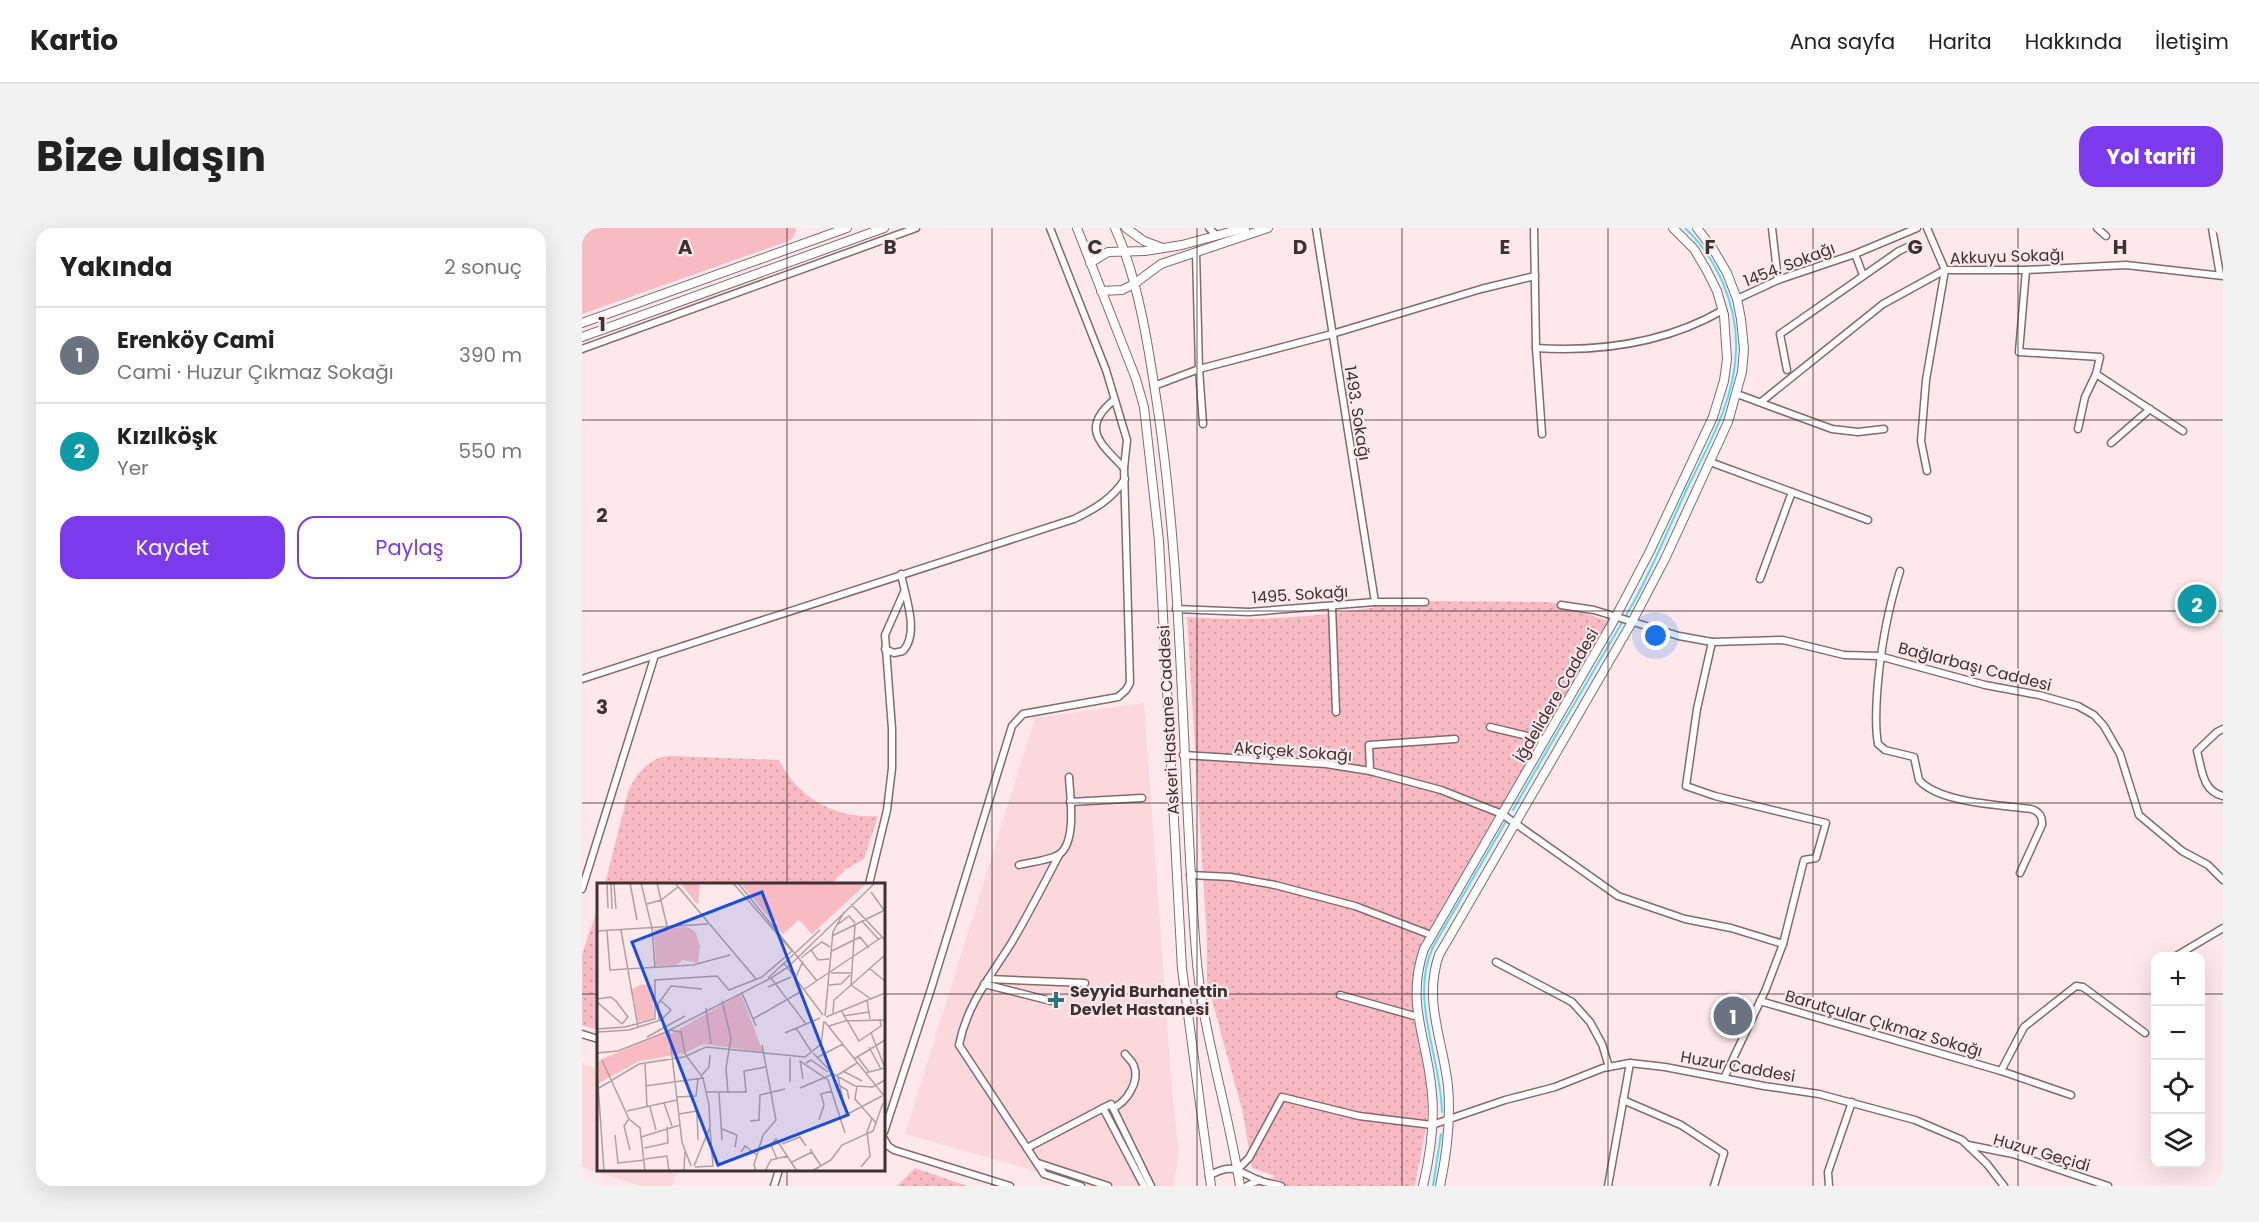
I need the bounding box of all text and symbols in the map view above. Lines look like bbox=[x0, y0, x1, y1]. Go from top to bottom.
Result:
text: Kartio bbox=[30, 21, 118, 60]
text: Ana sayfa bbox=[1790, 27, 1895, 56]
text: Harita bbox=[1928, 27, 1992, 56]
text: Hakkında bbox=[2025, 27, 2122, 56]
text: İletişim bbox=[2155, 27, 2229, 56]
button: Yol tarifi bbox=[2079, 126, 2223, 187]
text: Bize ulaşın bbox=[36, 127, 266, 186]
text: A bbox=[678, 233, 693, 261]
text: B bbox=[883, 233, 897, 261]
text: C bbox=[1087, 233, 1103, 261]
text: D bbox=[1293, 233, 1307, 261]
text: E bbox=[1500, 233, 1510, 261]
text: F bbox=[1705, 233, 1716, 261]
text: G bbox=[1907, 233, 1923, 261]
text: H bbox=[2113, 233, 2127, 261]
street label: 1454. Sokağı bbox=[1740, 236, 1838, 292]
street label: Akkuyu Sokağı bbox=[1949, 243, 2065, 270]
text: Yakında bbox=[60, 249, 172, 285]
text: 2 sonuç bbox=[444, 253, 522, 281]
text: 1 bbox=[598, 310, 606, 338]
text: Erenköy Cami bbox=[117, 325, 274, 356]
text: 1 bbox=[76, 341, 83, 369]
text: 390 m bbox=[459, 341, 522, 369]
text: Cami · Huzur Çıkmaz Sokağı bbox=[117, 358, 394, 386]
street label: 1493. Sokağı bbox=[1339, 364, 1376, 462]
text: Kızılköşk bbox=[117, 421, 217, 452]
text: 2 bbox=[74, 437, 85, 465]
text: 550 m bbox=[458, 437, 522, 465]
text: Yer bbox=[117, 454, 149, 482]
text: 2 bbox=[596, 501, 608, 529]
button: Kaydet bbox=[60, 516, 285, 579]
button: Paylaş bbox=[297, 516, 522, 579]
street label: 1495. Sokağı bbox=[1251, 580, 1349, 609]
pin: 2 bbox=[2178, 582, 2216, 626]
your location bbox=[1641, 621, 1670, 650]
street label: İğdelidere Caddesi bbox=[1509, 624, 1604, 766]
street label: Askeri Hastane Caddesi bbox=[1152, 625, 1185, 815]
street label: Bağlarbaşı Caddesi bbox=[1896, 636, 2054, 697]
text: 3 bbox=[596, 693, 608, 721]
street label: Akçiçek Sokağı bbox=[1233, 736, 1353, 767]
inset map bbox=[597, 883, 885, 1171]
map controls bbox=[2151, 952, 2205, 1168]
button: + bbox=[2151, 952, 2205, 1006]
place label: Seyyid Burhanettin Devlet Hastanesi bbox=[1070, 980, 1228, 1021]
street label: Barutçular Çıkmaz Sokağı bbox=[1782, 984, 1985, 1063]
marker: Seyyid Burhanettin Devlet Hastanesi bbox=[1047, 991, 1065, 1009]
pin: 1 bbox=[1714, 994, 1752, 1038]
button: − bbox=[2151, 1006, 2205, 1060]
street label: Huzur Caddesi bbox=[1679, 1045, 1797, 1088]
button: locate bbox=[2151, 1060, 2205, 1114]
button: layers bbox=[2151, 1114, 2205, 1168]
street label: Huzur Geçidi bbox=[1991, 1128, 2093, 1177]

